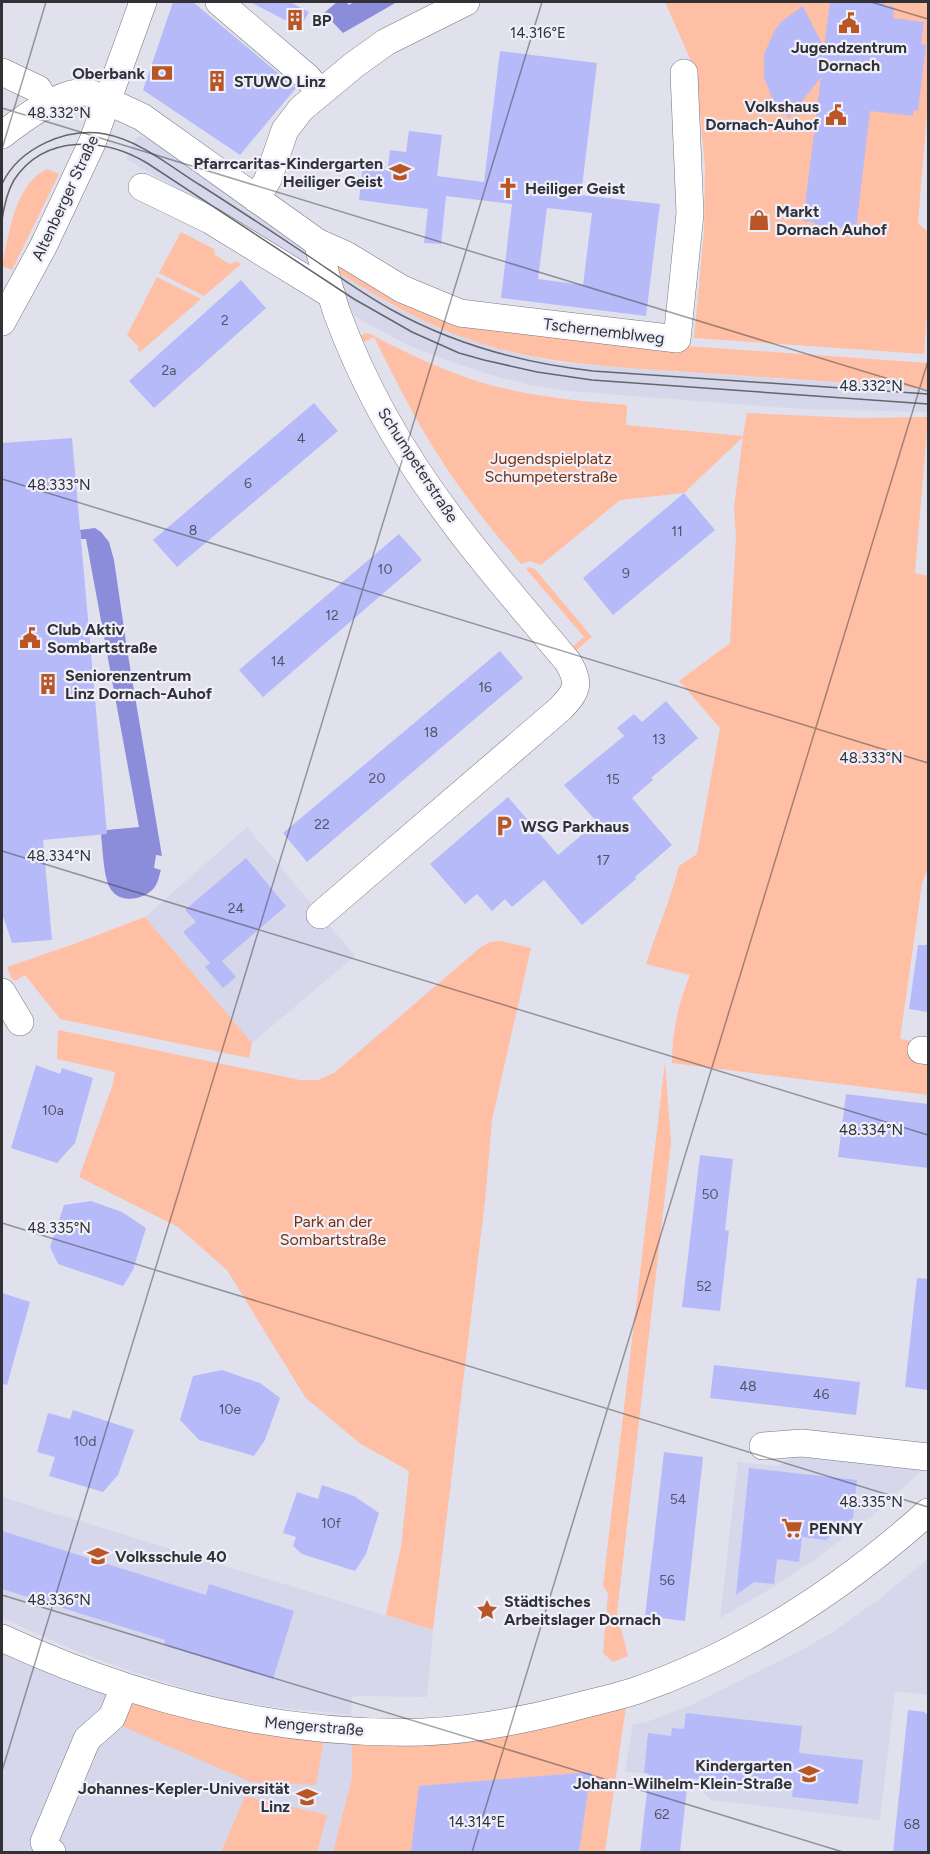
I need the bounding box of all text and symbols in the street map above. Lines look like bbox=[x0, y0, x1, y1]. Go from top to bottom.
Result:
building icon: BP bbox=[283, 8, 307, 32]
place label: BP bbox=[312, 11, 332, 30]
public building icon: Jugendzentrum Dornach bbox=[837, 11, 861, 35]
text: 14.316°E bbox=[510, 24, 566, 42]
place label: Jugendzentrum Dornach bbox=[791, 38, 907, 75]
bank icon: Oberbank bbox=[150, 61, 174, 85]
place label: Oberbank bbox=[72, 64, 145, 83]
building icon: STUWO Linz bbox=[205, 69, 229, 93]
place label: STUWO Linz bbox=[234, 72, 326, 91]
place label: Volkshaus Dornach-Auhof bbox=[705, 97, 820, 134]
public building icon: Volkshaus Dornach-Auhof bbox=[824, 103, 848, 127]
text: 48.332°N bbox=[27, 104, 91, 122]
street label: Altenberger Straße bbox=[28, 132, 103, 264]
place label: Pfarrcaritas-Kindergarten Heiliger Geist bbox=[193, 154, 383, 191]
school or university icon: Pfarrcaritas-Kindergarten Heiliger Geist bbox=[388, 160, 412, 184]
church icon: Heiliger Geist bbox=[496, 176, 520, 200]
place label: Heiliger Geist bbox=[525, 179, 625, 198]
place label: Markt Dornach Auhof bbox=[776, 202, 888, 239]
shop icon: Markt Dornach Auhof bbox=[747, 208, 771, 232]
house number: 2 bbox=[221, 312, 229, 329]
street label: Tschernemblweg bbox=[542, 314, 666, 348]
house number: 2a bbox=[162, 362, 176, 379]
text: 48.332°N bbox=[839, 377, 903, 395]
street label: Schumpeterstraße bbox=[374, 404, 462, 526]
house number: 4 bbox=[297, 430, 306, 447]
park label: Jugendspielplatz Schumpeterstraße bbox=[484, 449, 618, 486]
house number: 6 bbox=[244, 475, 252, 492]
text: 48.333°N bbox=[27, 476, 91, 494]
house number: 8 bbox=[189, 522, 197, 539]
house number: 11 bbox=[671, 523, 683, 540]
house number: 10 bbox=[378, 561, 392, 578]
house number: 9 bbox=[622, 565, 630, 582]
house number: 12 bbox=[325, 607, 339, 624]
place label: Club Aktiv Sombartstraße bbox=[47, 620, 157, 657]
public building icon: Club Aktiv Sombartstraße bbox=[18, 626, 42, 650]
house number: 14 bbox=[271, 653, 286, 670]
place label: Seniorenzentrum Linz Dornach-Auhof bbox=[65, 666, 213, 703]
building icon: Seniorenzentrum Linz Dornach-Auhof bbox=[36, 672, 60, 696]
house number: 16 bbox=[478, 679, 492, 696]
house number: 18 bbox=[424, 724, 438, 741]
house number: 13 bbox=[652, 731, 666, 748]
text: 48.333°N bbox=[839, 749, 903, 767]
house number: 20 bbox=[369, 770, 385, 787]
house number: 15 bbox=[606, 771, 620, 788]
parking icon: WSG Parkhaus bbox=[492, 814, 516, 838]
house number: 22 bbox=[314, 816, 330, 833]
place label: WSG Parkhaus bbox=[521, 817, 630, 836]
text: 48.334°N bbox=[27, 847, 91, 865]
house number: 17 bbox=[596, 852, 610, 869]
house number: 24 bbox=[228, 900, 245, 917]
house number: 10a bbox=[42, 1102, 64, 1119]
text: 48.334°N bbox=[839, 1121, 903, 1139]
house number: 50 bbox=[701, 1186, 719, 1203]
park label: Park an der Sombartstraße bbox=[280, 1212, 387, 1249]
text: 48.335°N bbox=[27, 1219, 91, 1237]
house number: 52 bbox=[696, 1278, 712, 1295]
house number: 48 bbox=[739, 1378, 757, 1395]
house number: 46 bbox=[813, 1386, 829, 1403]
house number: 10e bbox=[219, 1401, 242, 1418]
house number: 10d bbox=[74, 1433, 96, 1450]
house number: 54 bbox=[670, 1491, 687, 1508]
text: 48.335°N bbox=[839, 1493, 903, 1511]
house number: 10f bbox=[321, 1515, 342, 1532]
supermarket icon: PENNY bbox=[780, 1516, 804, 1540]
place label: PENNY bbox=[809, 1519, 864, 1538]
school or university icon: Volksschule 40 bbox=[86, 1544, 110, 1568]
place label: Volksschule 40 bbox=[115, 1547, 227, 1566]
house number: 56 bbox=[659, 1572, 675, 1589]
text: 48.336°N bbox=[27, 1591, 91, 1609]
place label: Städtisches Arbeitslager Dornach bbox=[504, 1592, 661, 1629]
place icon: Städtisches Arbeitslager Dornach bbox=[475, 1598, 499, 1622]
street label: Mengerstraße bbox=[264, 1712, 365, 1740]
place label: Kindergarten Johann-Wilhelm-Klein-Straße bbox=[573, 1756, 792, 1793]
school or university icon: Kindergarten Johann-Wilhelm-Klein-Straße bbox=[797, 1762, 821, 1786]
place label: Johannes-Kepler-Universität Linz bbox=[78, 1779, 290, 1816]
school or university icon: Johannes-Kepler-Universität Linz bbox=[295, 1785, 319, 1809]
house number: 62 bbox=[654, 1806, 670, 1823]
text: 14.314°E bbox=[449, 1813, 505, 1831]
house number: 68 bbox=[904, 1816, 920, 1833]

